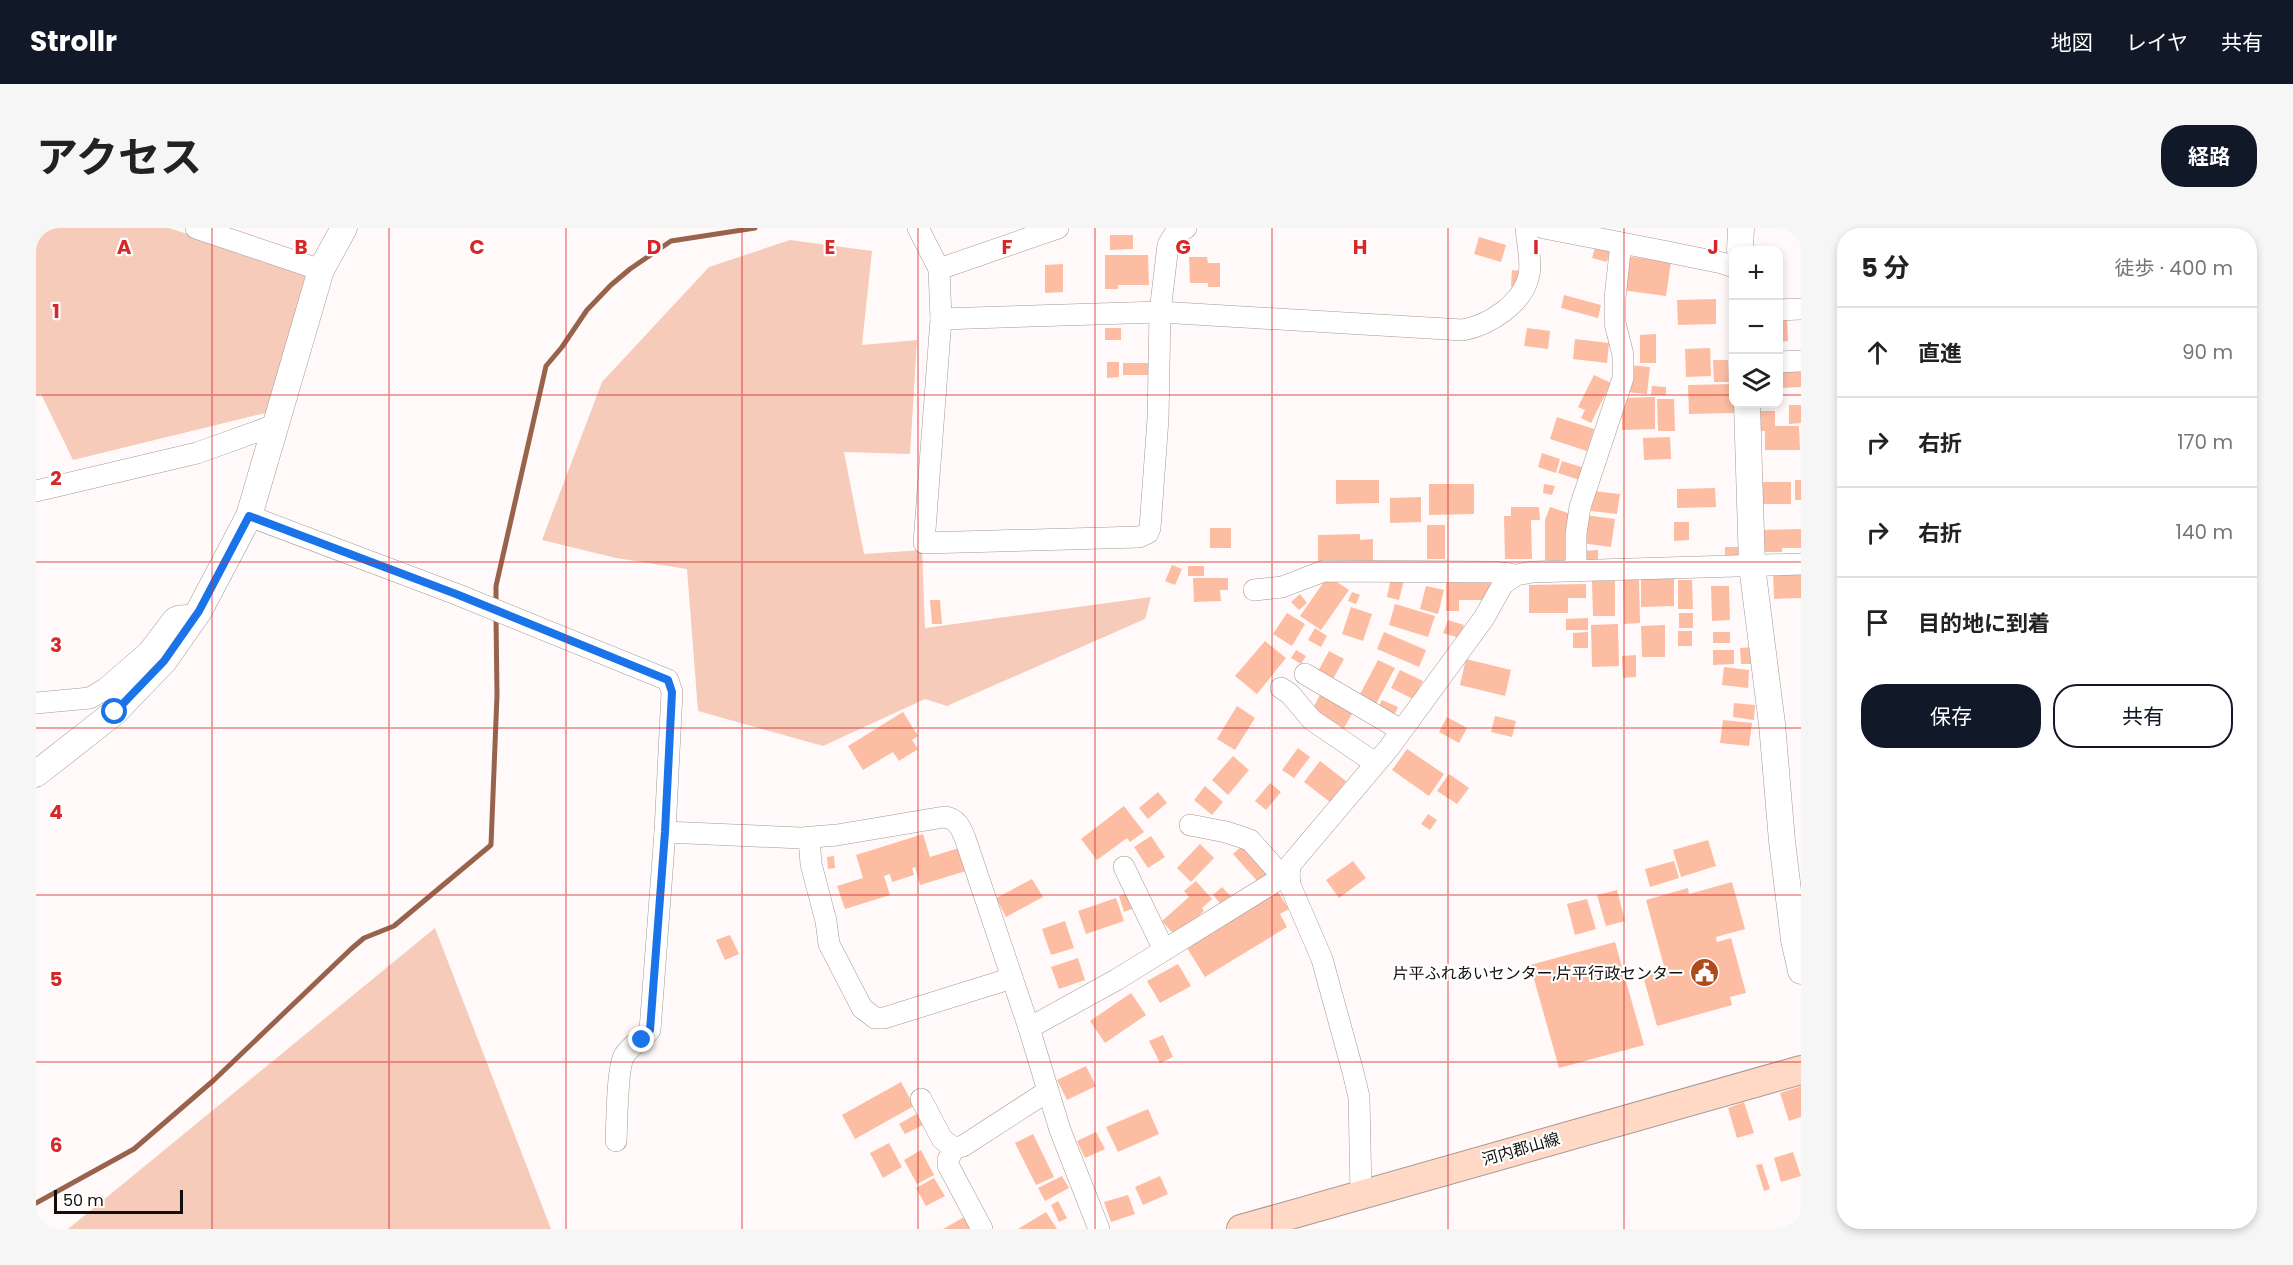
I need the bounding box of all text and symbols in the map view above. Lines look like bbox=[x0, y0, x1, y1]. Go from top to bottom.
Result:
text: Strollr bbox=[30, 22, 117, 61]
text: 地図 bbox=[2051, 28, 2093, 57]
text: レイヤ bbox=[2126, 28, 2188, 57]
text: 共有 bbox=[2221, 28, 2263, 57]
button: 経路 bbox=[2161, 125, 2257, 187]
text: アクセス bbox=[36, 128, 202, 187]
text: A bbox=[117, 233, 132, 261]
text: B bbox=[294, 233, 308, 261]
text: C bbox=[469, 233, 485, 261]
text: D bbox=[647, 233, 661, 261]
text: E bbox=[825, 233, 835, 261]
text: F bbox=[1002, 233, 1013, 261]
text: G bbox=[1175, 233, 1191, 261]
text: H bbox=[1353, 233, 1367, 261]
text: I bbox=[1533, 233, 1539, 261]
text: J bbox=[1707, 233, 1719, 261]
map controls bbox=[1729, 246, 1783, 408]
button: + bbox=[1729, 246, 1783, 300]
text: 5 分 bbox=[1861, 250, 1909, 286]
text: 徒歩 · 400 m bbox=[2114, 254, 2233, 282]
text: 1 bbox=[52, 297, 60, 325]
button: − bbox=[1729, 300, 1783, 354]
icon: ahead bbox=[1861, 336, 1894, 369]
text: 直進 bbox=[1918, 338, 1962, 369]
text: 90 m bbox=[2182, 338, 2233, 366]
button: layers bbox=[1729, 354, 1783, 408]
icon: right bbox=[1861, 426, 1894, 459]
text: 右折 bbox=[1918, 428, 1962, 459]
text: 170 m bbox=[2177, 428, 2233, 456]
text: 2 bbox=[50, 464, 62, 492]
icon: right bbox=[1861, 516, 1894, 549]
text: 右折 bbox=[1918, 518, 1962, 549]
text: 140 m bbox=[2176, 518, 2233, 546]
icon: arrive bbox=[1861, 606, 1894, 639]
text: 目的地に到着 bbox=[1918, 608, 2050, 639]
text: 3 bbox=[50, 631, 62, 659]
button: 保存 bbox=[1861, 684, 2041, 748]
button: 共有 bbox=[2053, 684, 2233, 748]
route start bbox=[101, 698, 127, 724]
text: 4 bbox=[49, 798, 63, 826]
public building icon: 片平ふれあいセンター,片平行政センター bbox=[1689, 957, 1721, 989]
place label: 片平ふれあいセンター,片平行政センター bbox=[1393, 962, 1684, 985]
text: 5 bbox=[50, 965, 63, 993]
route end bbox=[628, 1026, 654, 1052]
street label: 河内郡山線 bbox=[1479, 1127, 1563, 1171]
text: 6 bbox=[50, 1131, 62, 1159]
scale bar bbox=[54, 1187, 183, 1214]
text: 50 m bbox=[63, 1189, 104, 1212]

